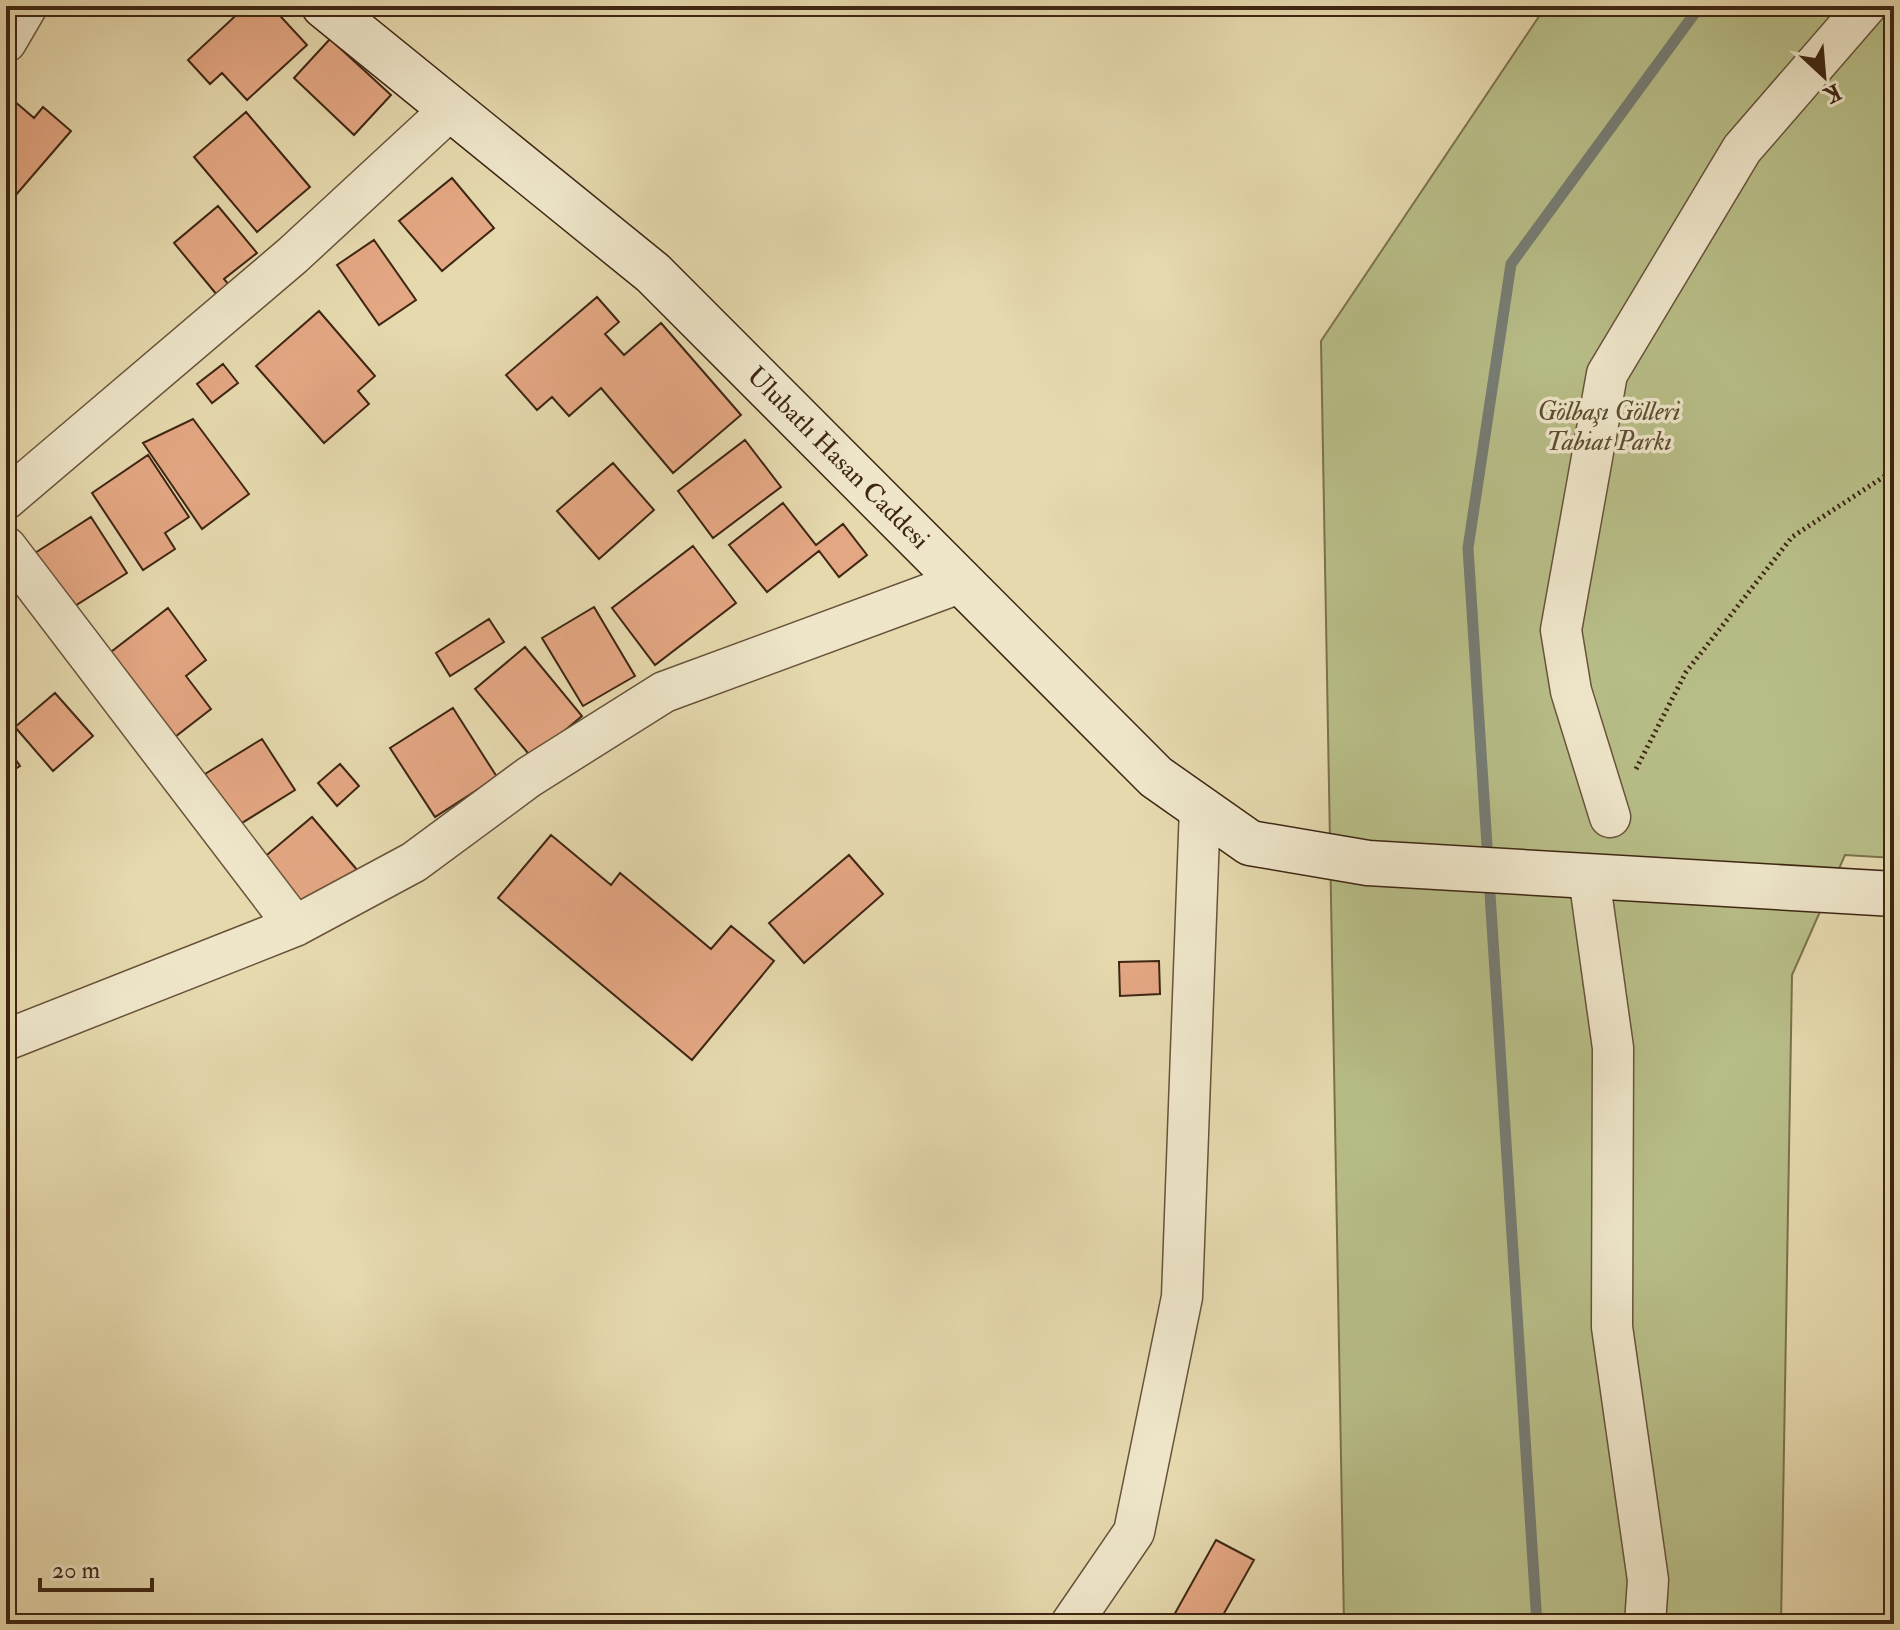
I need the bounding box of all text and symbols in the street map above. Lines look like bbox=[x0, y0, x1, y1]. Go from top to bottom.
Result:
north arrow bbox=[1784, 36, 1864, 116]
text: K bbox=[1819, 77, 1845, 109]
street label: Ulubatlı Hasan Caddesi bbox=[740, 360, 936, 556]
park label: Gölbaşı Gölleri Tabiat Parkı bbox=[1538, 396, 1680, 458]
scale bar bbox=[40, 1542, 152, 1592]
text: 20 m bbox=[52, 1555, 101, 1586]

